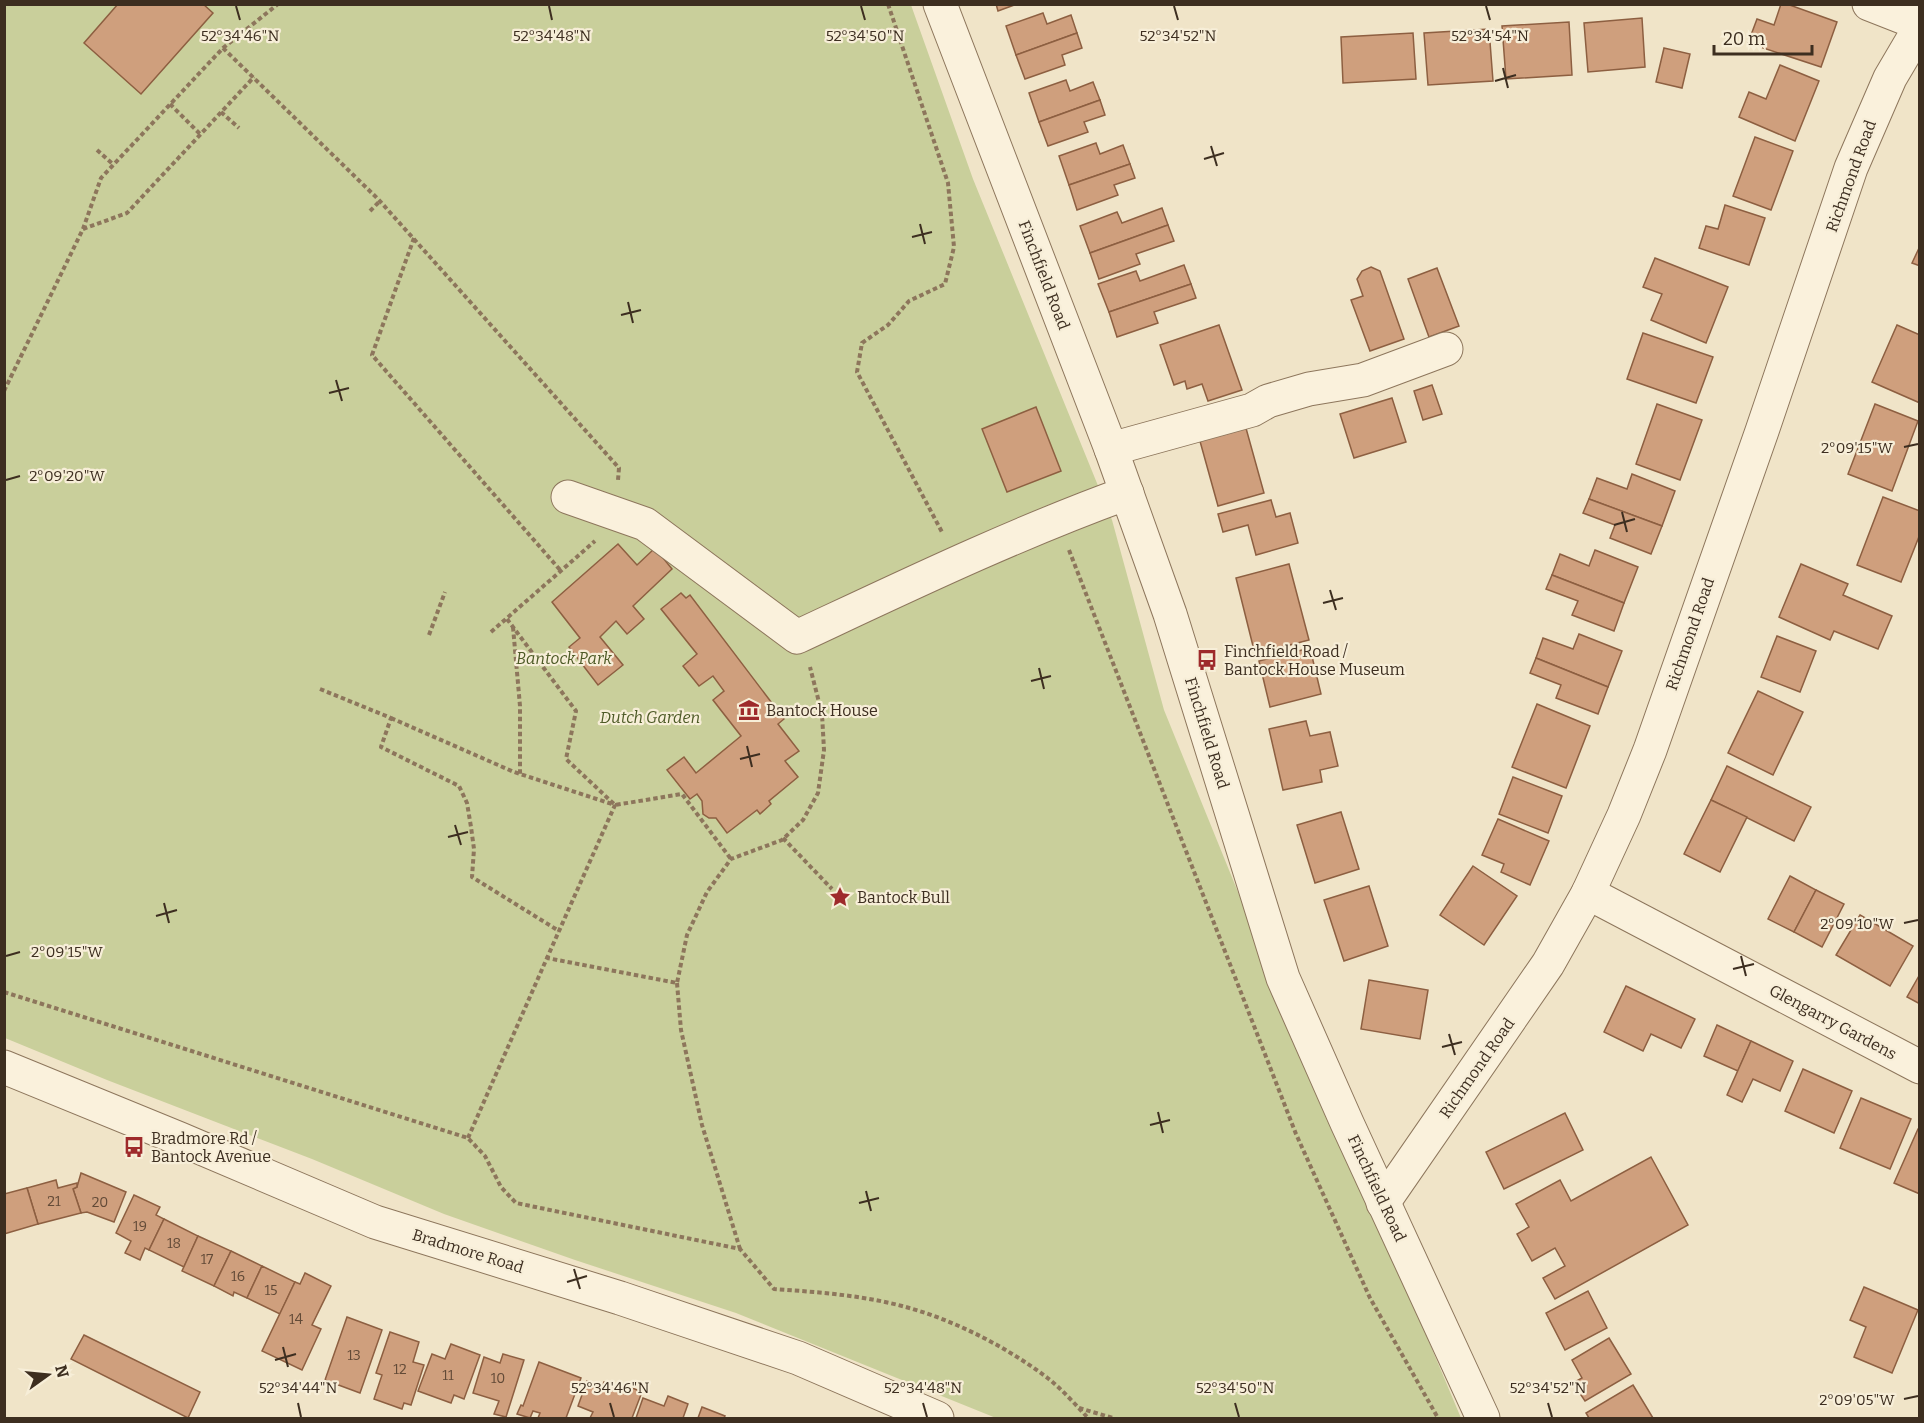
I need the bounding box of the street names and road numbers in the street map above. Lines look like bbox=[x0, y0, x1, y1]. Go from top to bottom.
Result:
street label: Richmond Road bbox=[1822, 117, 1880, 235]
street label: Finchfield Road bbox=[1014, 218, 1074, 333]
street label: Richmond Road bbox=[1662, 575, 1718, 693]
street label: Finchfield Road bbox=[1181, 675, 1233, 792]
street label: Glengarry Gardens bbox=[1766, 980, 1900, 1064]
street label: Richmond Road bbox=[1435, 1014, 1519, 1122]
street label: Finchfield Road bbox=[1344, 1132, 1410, 1245]
street label: Bradmore Road bbox=[410, 1225, 527, 1277]

